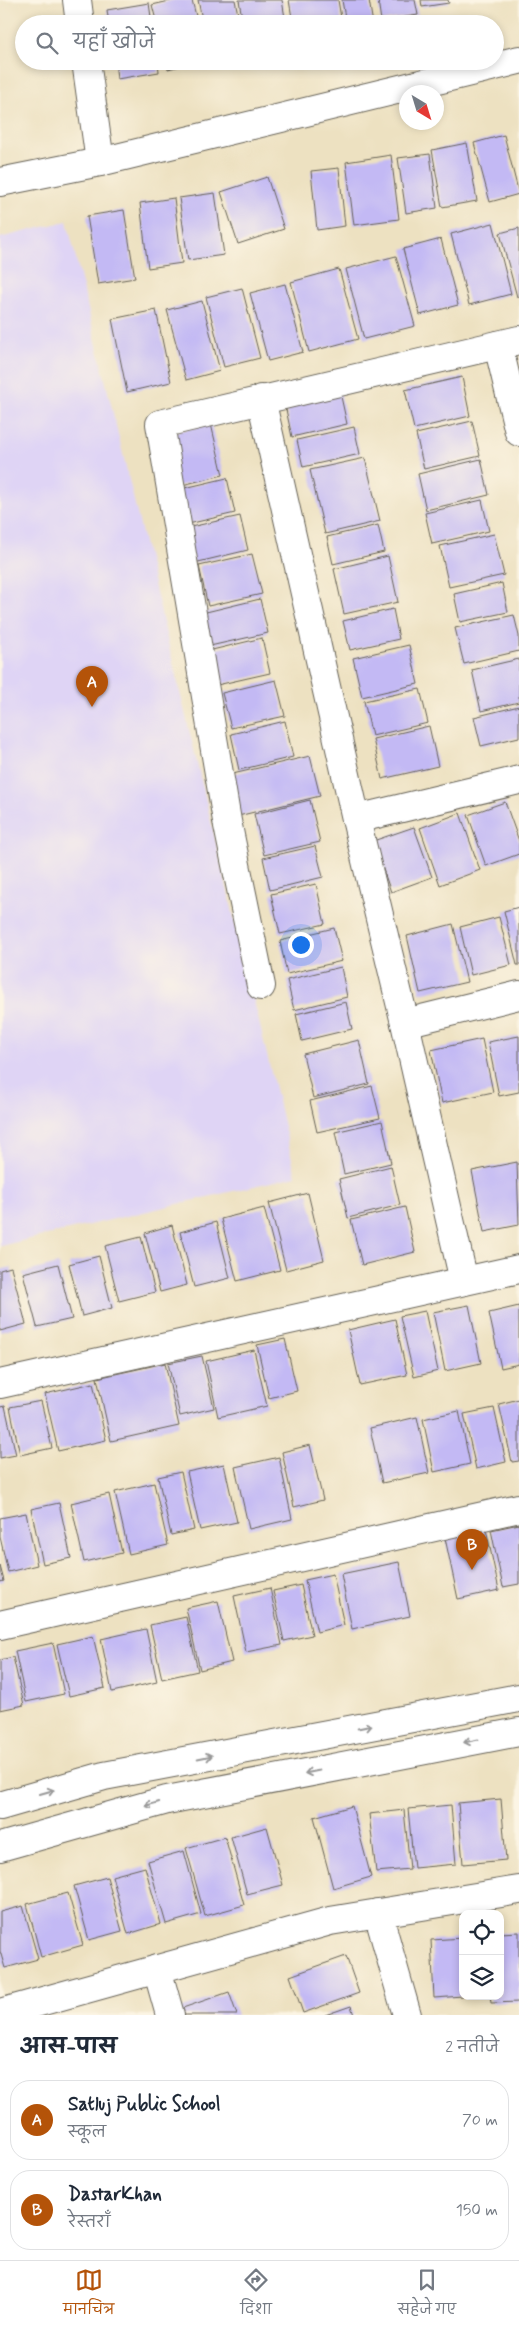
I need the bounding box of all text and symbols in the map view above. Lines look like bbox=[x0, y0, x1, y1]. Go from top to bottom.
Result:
search box bbox=[15, 15, 504, 70]
icon: search bbox=[33, 29, 61, 57]
text: यहाँ खोजें bbox=[73, 30, 155, 55]
north arrow bbox=[399, 85, 444, 130]
pin: A bbox=[76, 666, 108, 707]
your location bbox=[288, 932, 314, 958]
pin: B bbox=[456, 1529, 488, 1570]
one-way arrow bbox=[357, 1722, 373, 1731]
one-way arrow bbox=[464, 1737, 480, 1746]
one-way arrow bbox=[197, 1752, 213, 1761]
one-way arrow bbox=[304, 1767, 320, 1777]
one-way arrow bbox=[38, 1787, 54, 1797]
one-way arrow bbox=[145, 1799, 161, 1809]
map controls bbox=[459, 1910, 504, 2000]
button: locate bbox=[459, 1910, 504, 1955]
button: layers bbox=[459, 1955, 504, 2000]
text: आस-पास bbox=[20, 2033, 117, 2061]
text: 2 नतीजे bbox=[445, 2037, 499, 2058]
text: Satluj Public School bbox=[68, 2092, 221, 2117]
text: A bbox=[32, 2110, 42, 2131]
text: 70 m bbox=[462, 2110, 498, 2131]
text: स्कूल bbox=[68, 2122, 106, 2143]
text: DastarKhan bbox=[68, 2182, 162, 2207]
text: B bbox=[32, 2200, 42, 2221]
text: 150 m bbox=[456, 2200, 498, 2221]
text: रेस्तराँ bbox=[68, 2212, 111, 2233]
tab: मानचित्र bbox=[63, 2266, 114, 2325]
tab: दिशा bbox=[240, 2266, 272, 2325]
tab: सहेजे गए bbox=[398, 2266, 456, 2325]

